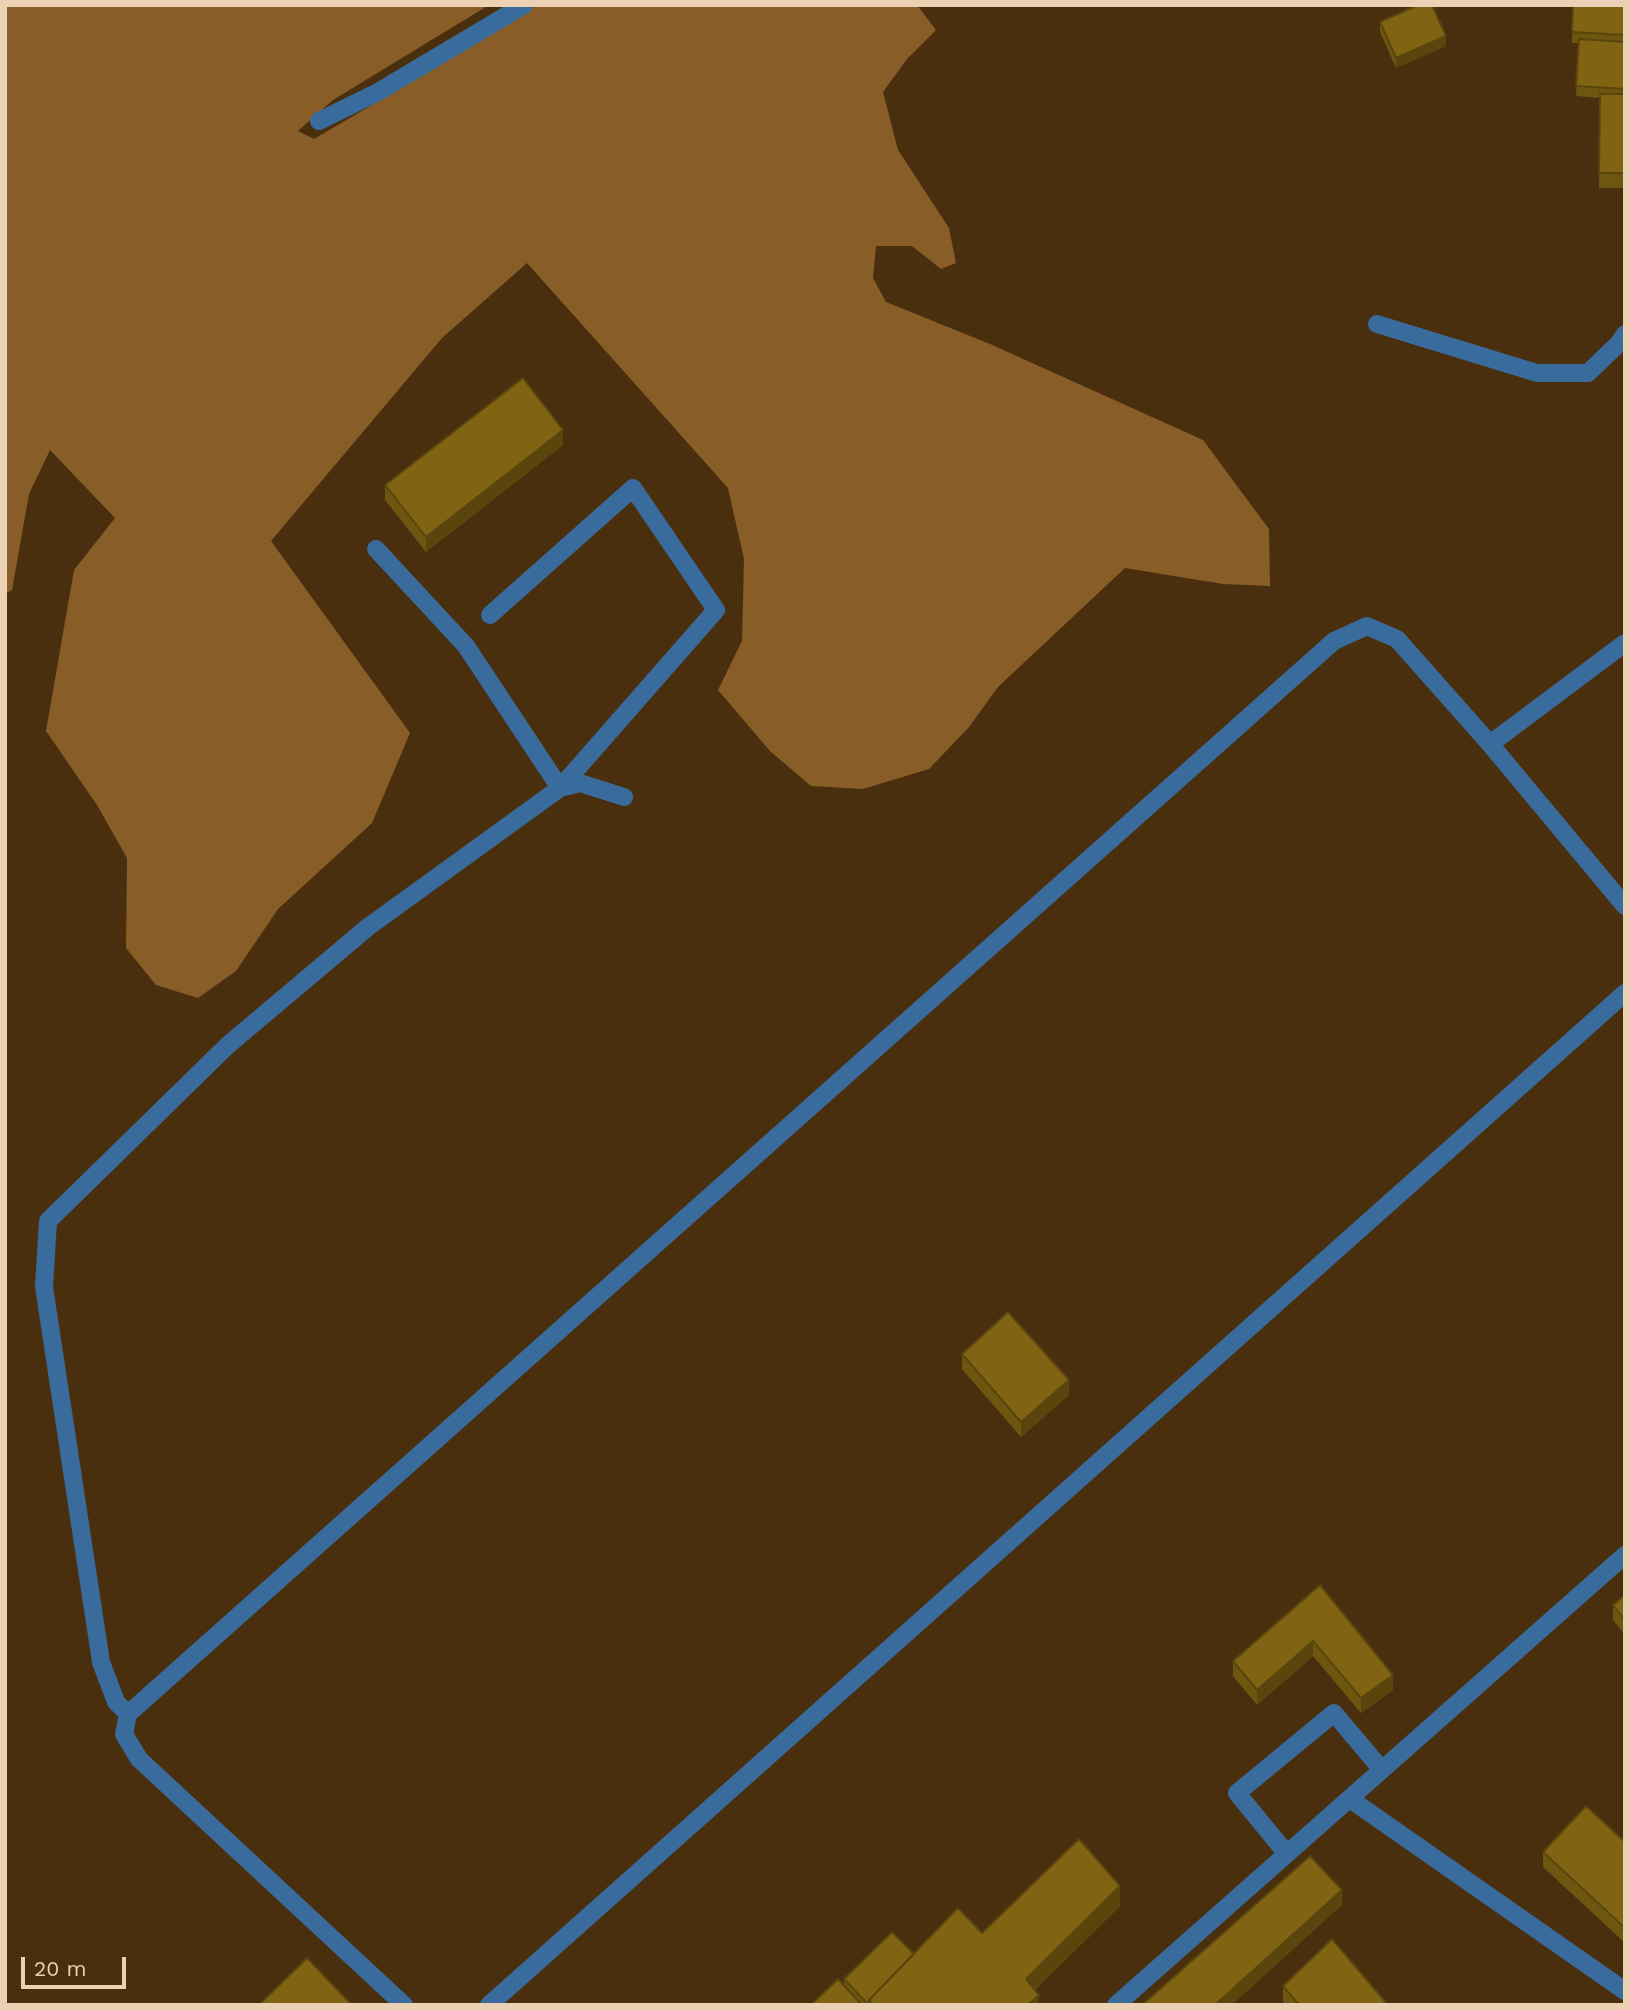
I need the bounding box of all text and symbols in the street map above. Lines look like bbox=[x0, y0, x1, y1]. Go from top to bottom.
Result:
scale bar bbox=[24, 1944, 130, 1988]
text: 20 m bbox=[34, 1956, 86, 1981]

